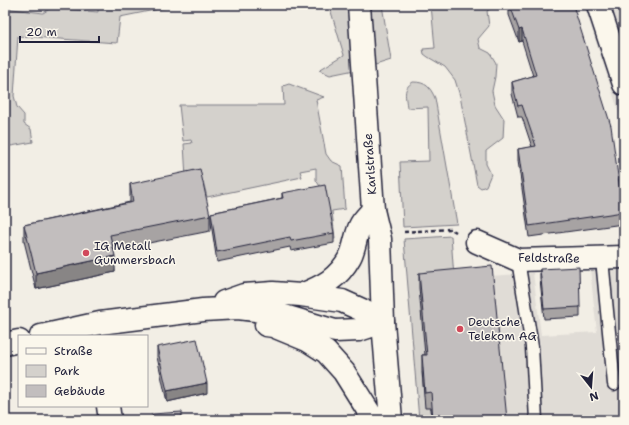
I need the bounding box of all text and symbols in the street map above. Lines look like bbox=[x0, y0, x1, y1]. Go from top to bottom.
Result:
scale bar bbox=[20, 18, 99, 44]
text: 20 m bbox=[26, 24, 57, 40]
street label: Karlstraße bbox=[360, 133, 380, 195]
place label: IG Metall Gummersbach bbox=[94, 238, 176, 268]
marker: IG Metall Gummersbach bbox=[81, 248, 91, 258]
street label: Feldstraße bbox=[518, 249, 580, 267]
place label: Deutsche Telekom AG bbox=[468, 314, 537, 344]
marker: Deutsche Telekom AG bbox=[455, 324, 465, 334]
legend bbox=[18, 335, 148, 407]
text: Straße bbox=[54, 343, 93, 359]
text: Park bbox=[54, 363, 80, 379]
north arrow bbox=[571, 367, 611, 407]
text: Gebäude bbox=[54, 383, 105, 399]
text: N bbox=[587, 388, 600, 405]

